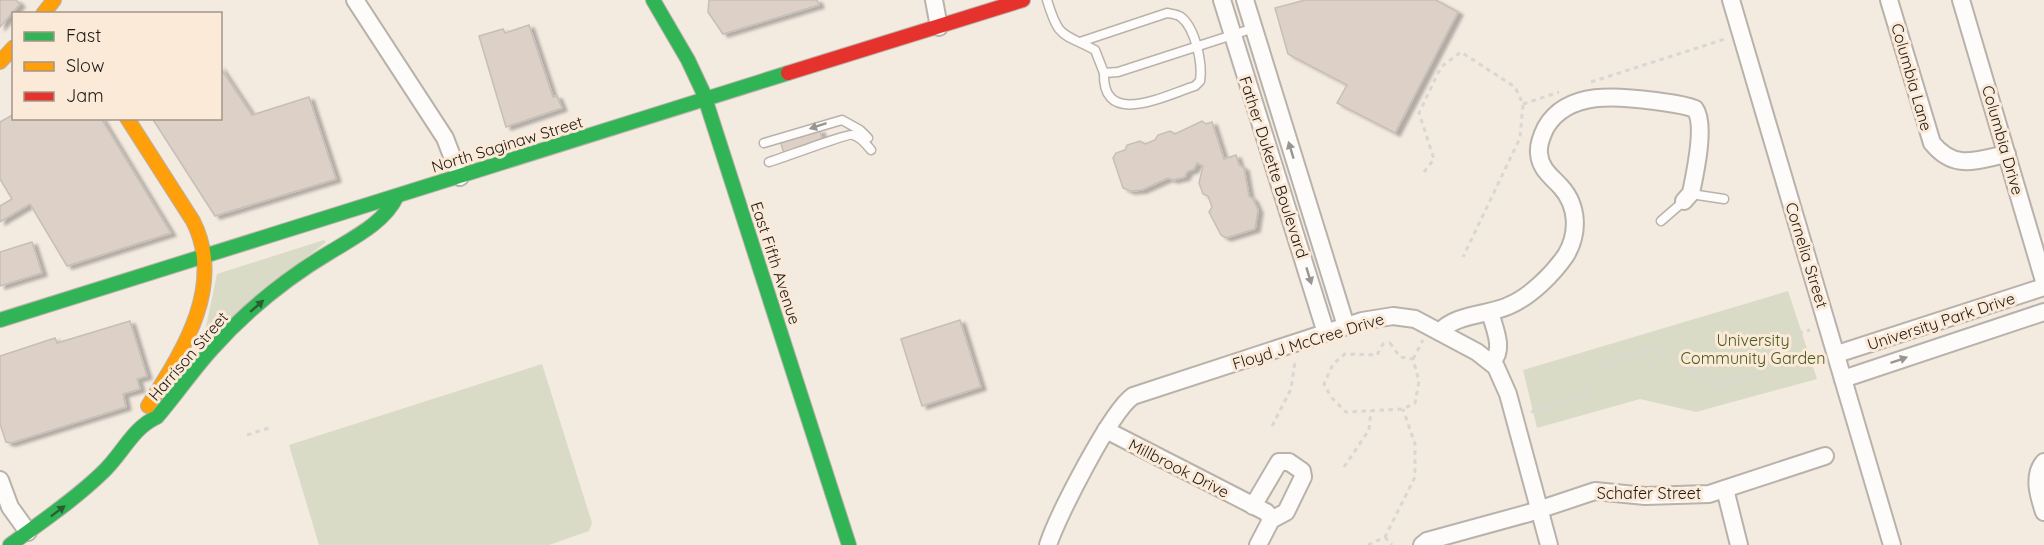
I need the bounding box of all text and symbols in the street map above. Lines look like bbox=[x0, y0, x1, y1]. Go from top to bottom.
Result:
legend bbox=[12, 12, 222, 120]
street label: Columbia Lane bbox=[1887, 21, 1937, 133]
text: Fast bbox=[66, 24, 101, 47]
text: Slow bbox=[66, 54, 104, 77]
street label: Father Dukette Boulevard bbox=[1235, 74, 1313, 260]
street label: Columbia Drive bbox=[1978, 83, 2028, 197]
text: Jam bbox=[66, 84, 104, 107]
street label: North Saginaw Street bbox=[429, 111, 585, 177]
one-way arrow bbox=[809, 122, 827, 131]
one-way arrow bbox=[1286, 141, 1295, 159]
street label: East Fifth Avenue bbox=[747, 199, 805, 327]
street label: Cornelia Street bbox=[1781, 200, 1833, 310]
one-way arrow bbox=[1305, 267, 1314, 285]
street label: University Park Drive bbox=[1865, 288, 2017, 354]
one-way arrow bbox=[249, 300, 264, 313]
street label: Harrison Street bbox=[144, 307, 232, 405]
street label: Floyd J McCree Drive bbox=[1230, 308, 1386, 374]
park label: University Community Garden bbox=[1681, 330, 1825, 368]
one-way arrow bbox=[1890, 355, 1908, 364]
street label: Millbrook Drive bbox=[1125, 434, 1233, 502]
street label: Schafer Street bbox=[1597, 483, 1701, 503]
one-way arrow bbox=[50, 506, 65, 518]

